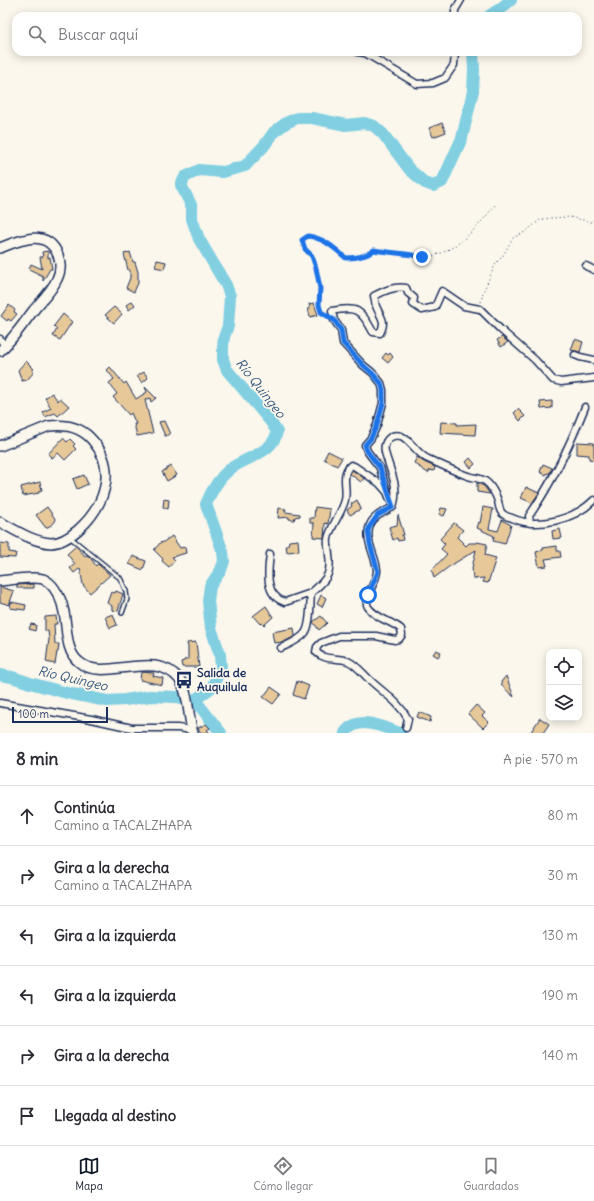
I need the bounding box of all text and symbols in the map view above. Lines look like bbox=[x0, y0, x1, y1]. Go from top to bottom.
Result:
search box bbox=[12, 12, 582, 56]
icon: search bbox=[26, 23, 48, 45]
text: Buscar aquí bbox=[58, 25, 138, 44]
route end bbox=[413, 248, 431, 266]
water label: Río Quingeo bbox=[232, 355, 290, 422]
route start bbox=[359, 586, 377, 604]
map controls bbox=[546, 649, 582, 721]
button: locate bbox=[546, 649, 582, 685]
water label: Río Quingeo bbox=[36, 662, 110, 695]
place label: Salida de Auquilula bbox=[197, 665, 247, 695]
bus stop icon: Salida de Auquilula bbox=[174, 670, 194, 690]
button: layers bbox=[546, 685, 582, 721]
scale bar bbox=[12, 705, 108, 724]
text: 100 m bbox=[18, 707, 49, 721]
text: 8 min bbox=[16, 748, 58, 770]
text: A pie · 570 m bbox=[503, 751, 578, 768]
text: Continúa bbox=[54, 798, 115, 817]
icon: ahead bbox=[16, 805, 38, 827]
text: 80 m bbox=[547, 807, 578, 824]
text: Camino a TACALZHAPA bbox=[54, 817, 192, 834]
text: Gira a la derecha bbox=[54, 858, 169, 877]
icon: right bbox=[16, 865, 38, 887]
text: 30 m bbox=[548, 867, 578, 884]
text: Camino a TACALZHAPA bbox=[54, 877, 192, 894]
icon: left bbox=[16, 925, 38, 947]
text: Gira a la izquierda bbox=[54, 926, 176, 945]
text: 130 m bbox=[542, 927, 578, 944]
icon: left bbox=[16, 985, 38, 1007]
text: Gira a la izquierda bbox=[54, 986, 176, 1005]
text: 190 m bbox=[542, 987, 578, 1004]
icon: right bbox=[16, 1045, 38, 1067]
text: Gira a la derecha bbox=[54, 1046, 169, 1065]
text: 140 m bbox=[542, 1047, 578, 1064]
icon: arrive bbox=[16, 1105, 38, 1127]
text: Llegada al destino bbox=[54, 1106, 176, 1125]
tab: Mapa bbox=[75, 1155, 103, 1193]
tab: Cómo llegar bbox=[253, 1155, 313, 1193]
tab: Guardados bbox=[463, 1155, 519, 1193]

